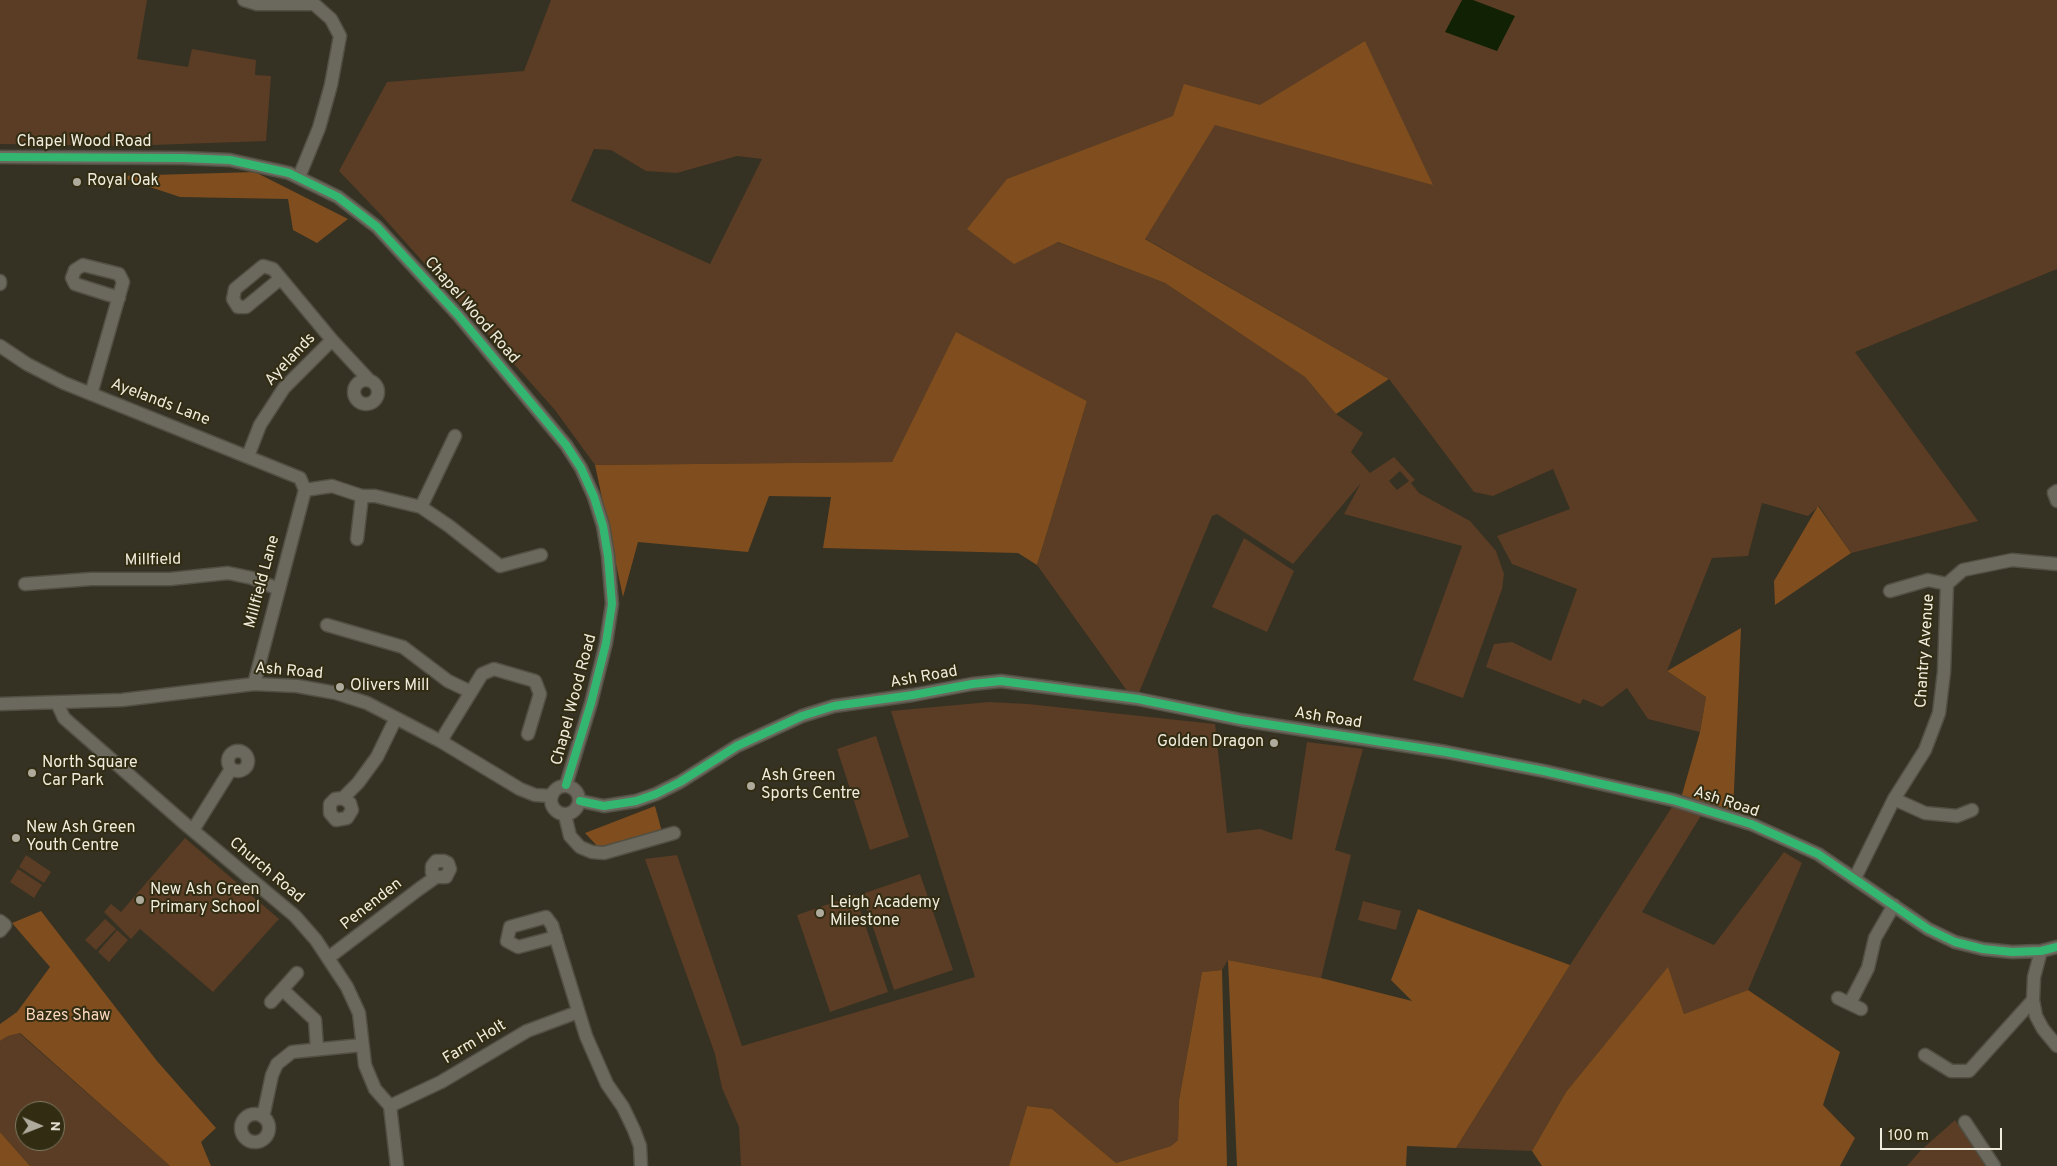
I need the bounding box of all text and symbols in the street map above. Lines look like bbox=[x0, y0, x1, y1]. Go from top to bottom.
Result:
street label: Chapel Wood Road bbox=[16, 133, 152, 153]
place label: Royal Oak bbox=[87, 172, 159, 192]
marker: Royal Oak bbox=[71, 176, 83, 188]
street label: Chapel Wood Road bbox=[419, 254, 523, 368]
street label: Ayelands bbox=[262, 329, 320, 391]
street label: Ayelands Lane bbox=[108, 375, 212, 431]
street label: Millfield Lane bbox=[241, 533, 285, 631]
street label: Millfield bbox=[125, 551, 181, 571]
street label: Chantry Avenue bbox=[1912, 593, 1940, 709]
street label: Chapel Wood Road bbox=[548, 632, 602, 768]
street label: Ash Road bbox=[254, 659, 324, 685]
street label: Ash Road bbox=[889, 663, 959, 693]
place label: Olivers Mill bbox=[350, 677, 429, 697]
marker: Olivers Mill bbox=[334, 681, 346, 693]
street label: Ash Road bbox=[1293, 704, 1363, 734]
place label: Golden Dragon bbox=[1157, 733, 1264, 753]
marker: Golden Dragon bbox=[1268, 737, 1280, 749]
place label: North Square Car Park bbox=[42, 754, 138, 792]
marker: North Square Car Park bbox=[26, 767, 38, 779]
place label: Ash Green Sports Centre bbox=[761, 767, 860, 805]
marker: Ash Green Sports Centre bbox=[745, 780, 757, 792]
street label: Ash Road bbox=[1691, 783, 1761, 823]
place label: New Ash Green Youth Centre bbox=[26, 819, 136, 857]
marker: New Ash Green Youth Centre bbox=[10, 832, 22, 844]
street label: Church Road bbox=[225, 834, 307, 908]
street label: Penenden bbox=[337, 875, 407, 935]
place label: New Ash Green Primary School bbox=[150, 881, 260, 919]
marker: New Ash Green Primary School bbox=[134, 894, 146, 906]
place label: Leigh Academy Milestone bbox=[830, 894, 940, 932]
marker: Leigh Academy Milestone bbox=[814, 907, 826, 919]
park label: Bazes Shaw bbox=[25, 1007, 111, 1027]
street label: Farm Holt bbox=[440, 1017, 510, 1069]
north arrow bbox=[15, 1101, 65, 1151]
scale bar bbox=[1882, 1118, 2004, 1150]
text: N bbox=[46, 1121, 63, 1131]
text: 100 m bbox=[1888, 1127, 1929, 1146]

